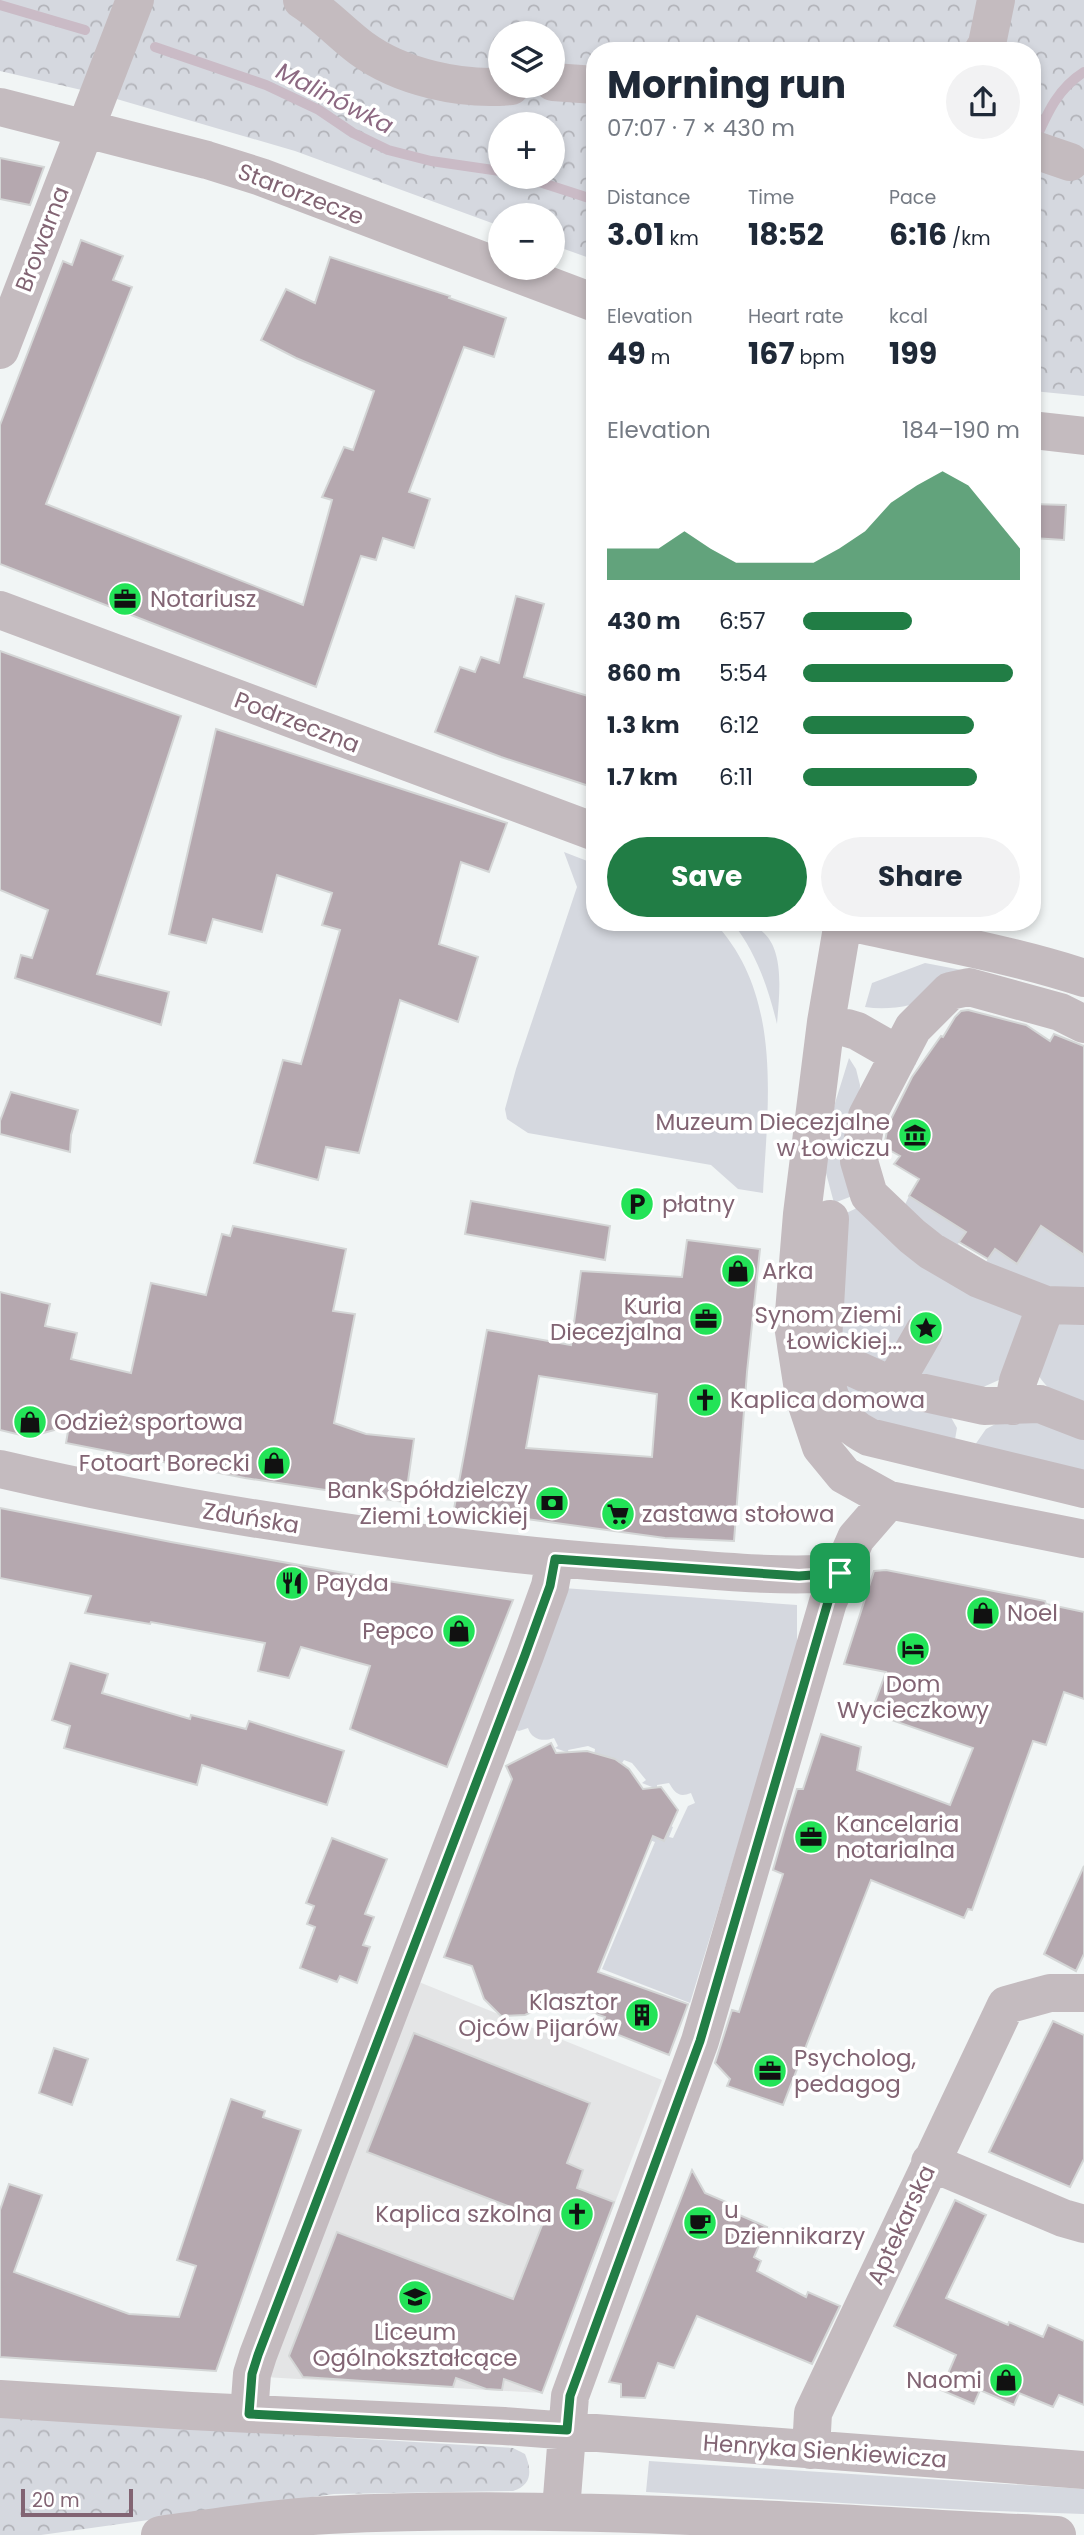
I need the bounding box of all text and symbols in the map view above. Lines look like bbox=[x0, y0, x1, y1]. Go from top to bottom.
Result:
map controls bbox=[488, 21, 565, 280]
button: layers bbox=[488, 21, 565, 98]
water label: Malinówka bbox=[271, 54, 399, 142]
text: Morning run bbox=[607, 58, 846, 111]
button: share bbox=[946, 65, 1020, 139]
button: + bbox=[488, 112, 565, 189]
text: 07:07 · 7 × 430 m bbox=[607, 112, 795, 144]
street label: Starorzecze bbox=[233, 155, 369, 233]
street label: Browarna bbox=[7, 182, 77, 296]
text: Distance bbox=[607, 184, 690, 211]
text: Time bbox=[748, 184, 794, 211]
text: Pace bbox=[889, 184, 936, 211]
button: − bbox=[488, 203, 565, 280]
text: 3.01 bbox=[607, 213, 664, 256]
text: 18:52 bbox=[748, 213, 824, 256]
text: 6:16 bbox=[889, 213, 947, 256]
text: km bbox=[664, 225, 699, 252]
text: /km bbox=[947, 225, 991, 252]
text: Elevation bbox=[607, 303, 693, 330]
text: Heart rate bbox=[748, 303, 843, 330]
text: kcal bbox=[889, 303, 928, 330]
text: 49 bbox=[607, 332, 646, 375]
text: 167 bbox=[748, 332, 794, 375]
text: 199 bbox=[889, 332, 937, 375]
text: m bbox=[646, 344, 670, 371]
text: bpm bbox=[794, 344, 845, 371]
text: Elevation bbox=[607, 414, 711, 446]
text: 184–190 m bbox=[902, 414, 1020, 446]
office icon: Notariusz bbox=[106, 580, 144, 618]
place label: Notariusz bbox=[150, 583, 256, 615]
text: 430 m bbox=[607, 605, 681, 637]
text: 6:57 bbox=[719, 605, 766, 637]
text: 860 m bbox=[607, 657, 681, 689]
text: 5:54 bbox=[719, 657, 767, 689]
street label: Podrzeczna bbox=[230, 683, 364, 761]
text: 1.3 km bbox=[607, 709, 680, 741]
text: 6:12 bbox=[719, 709, 759, 741]
text: 1.7 km bbox=[607, 761, 678, 793]
text: 6:11 bbox=[719, 761, 753, 793]
button: Save bbox=[607, 837, 807, 917]
button: Share bbox=[821, 837, 1020, 917]
place label: Muzeum Diecezjalne w Łowiczu bbox=[655, 1106, 890, 1164]
museum icon: Muzeum Diecezjalne w Łowiczu bbox=[896, 1116, 934, 1154]
parking icon: płatny bbox=[618, 1185, 656, 1223]
place label: płatny bbox=[662, 1188, 735, 1220]
shop icon: Arka bbox=[719, 1252, 757, 1290]
place label: Arka bbox=[762, 1255, 813, 1287]
place label: Kuria Diecezjalna bbox=[550, 1290, 682, 1348]
place label: Synom Ziemi Łowickiej... bbox=[755, 1299, 902, 1357]
office icon: Kuria Diecezjalna bbox=[687, 1300, 725, 1338]
place icon: Synom Ziemi Łowickiej... bbox=[907, 1309, 945, 1347]
church icon: Kaplica domowa bbox=[686, 1381, 724, 1419]
place label: Kaplica domowa bbox=[730, 1384, 925, 1416]
shop icon: Odzież sportowa bbox=[11, 1403, 49, 1441]
place label: Odzież sportowa bbox=[54, 1406, 243, 1438]
shop icon: Fotoart Borecki bbox=[255, 1444, 293, 1482]
place label: Fotoart Borecki bbox=[79, 1447, 250, 1479]
place label: Bank Spółdzielczy Ziemi Łowickiej bbox=[327, 1474, 528, 1532]
bank icon: Bank Spółdzielczy Ziemi Łowickiej bbox=[533, 1484, 571, 1522]
street label: Zduńska bbox=[201, 1495, 301, 1541]
supermarket icon: zastawa stołowa bbox=[599, 1495, 637, 1533]
place label: zastawa stołowa bbox=[642, 1498, 835, 1530]
pin bbox=[810, 1543, 870, 1603]
icon: arrive bbox=[821, 1554, 859, 1592]
restaurant icon: Payda bbox=[273, 1564, 311, 1602]
place label: Payda bbox=[316, 1567, 389, 1599]
shop icon: Noel bbox=[964, 1594, 1002, 1632]
place label: Noel bbox=[1007, 1597, 1058, 1629]
shop icon: Pepco bbox=[440, 1612, 478, 1650]
place label: Pepco bbox=[362, 1615, 434, 1647]
hotel icon: Dom Wycieczkowy bbox=[894, 1630, 932, 1668]
place label: Dom Wycieczkowy bbox=[837, 1668, 989, 1726]
place label: Kancelaria notarialna bbox=[836, 1808, 959, 1866]
office icon: Kancelaria notarialna bbox=[792, 1818, 830, 1856]
place label: Klasztor Ojców Pijarów bbox=[458, 1986, 618, 2044]
building icon: Klasztor Ojców Pijarów bbox=[623, 1996, 661, 2034]
place label: Psycholog, pedagog bbox=[794, 2042, 916, 2100]
office icon: Psycholog, pedagog bbox=[751, 2052, 789, 2090]
street label: Aptekarska bbox=[859, 2160, 943, 2290]
place label: u Dziennikarzy bbox=[724, 2194, 865, 2252]
church icon: Kaplica szkolna bbox=[558, 2195, 596, 2233]
place label: Kaplica szkolna bbox=[375, 2198, 552, 2230]
cafe icon: u Dziennikarzy bbox=[681, 2204, 719, 2242]
school or university icon: Liceum Ogólnokształcące bbox=[396, 2278, 434, 2316]
place label: Liceum Ogólnokształcące bbox=[312, 2316, 518, 2374]
shop icon: Naomi bbox=[987, 2361, 1025, 2399]
place label: Naomi bbox=[906, 2364, 982, 2396]
street label: Henryka Sienkiewicza bbox=[702, 2427, 948, 2475]
scale bar bbox=[21, 2486, 133, 2518]
text: 20 m bbox=[32, 2487, 80, 2514]

